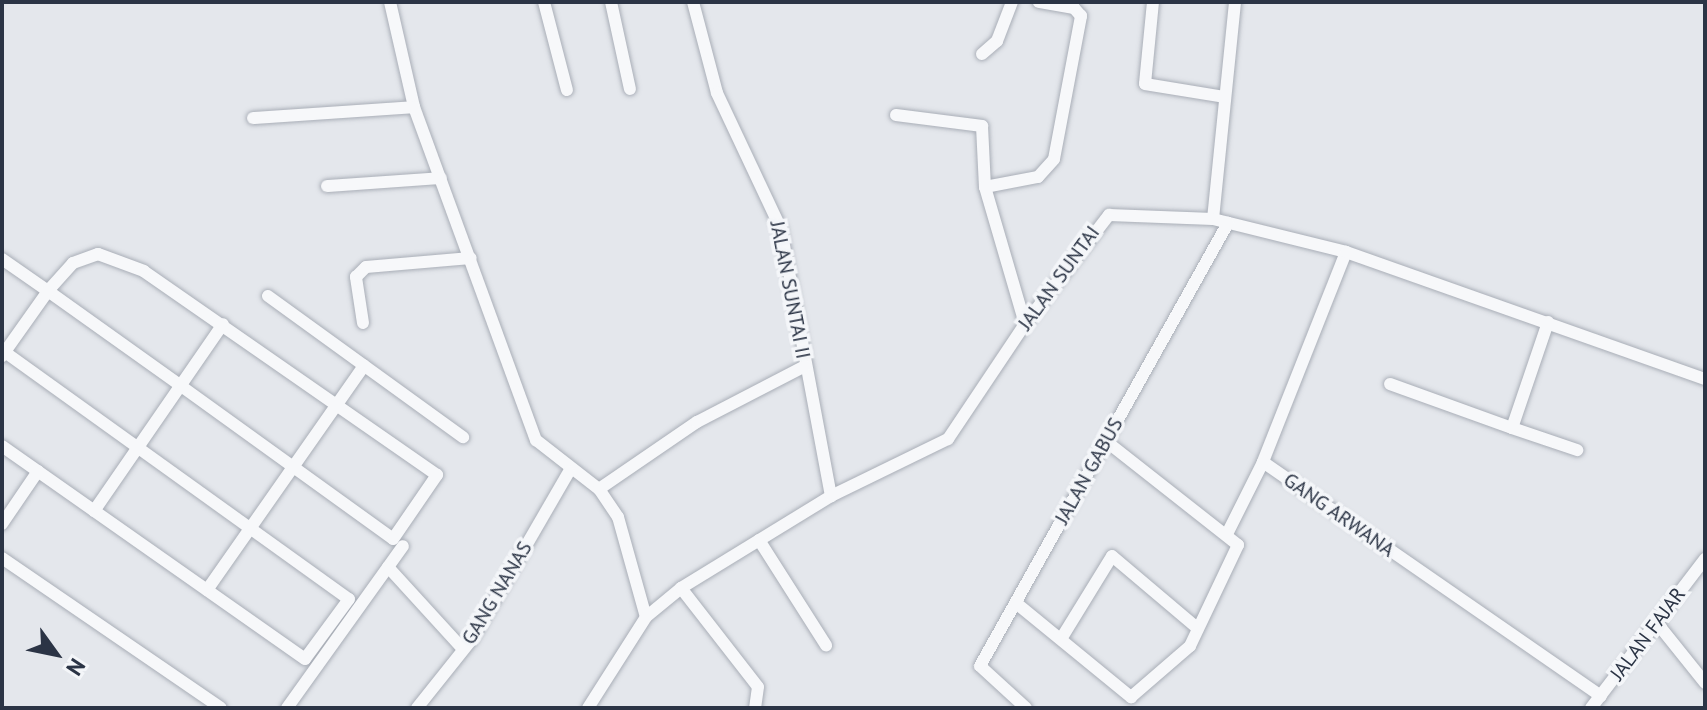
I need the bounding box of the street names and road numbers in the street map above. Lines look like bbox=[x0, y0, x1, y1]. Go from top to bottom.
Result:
street label: JALAN SUNTAI II bbox=[765, 219, 815, 361]
street label: JALAN SUNTAI bbox=[1013, 221, 1105, 335]
street label: JALAN GABUS bbox=[1050, 414, 1128, 528]
street label: GANG ARWANA bbox=[1279, 468, 1399, 562]
street label: GANG NANAS bbox=[457, 537, 537, 649]
street label: JALAN FAJAR bbox=[1605, 583, 1691, 685]

